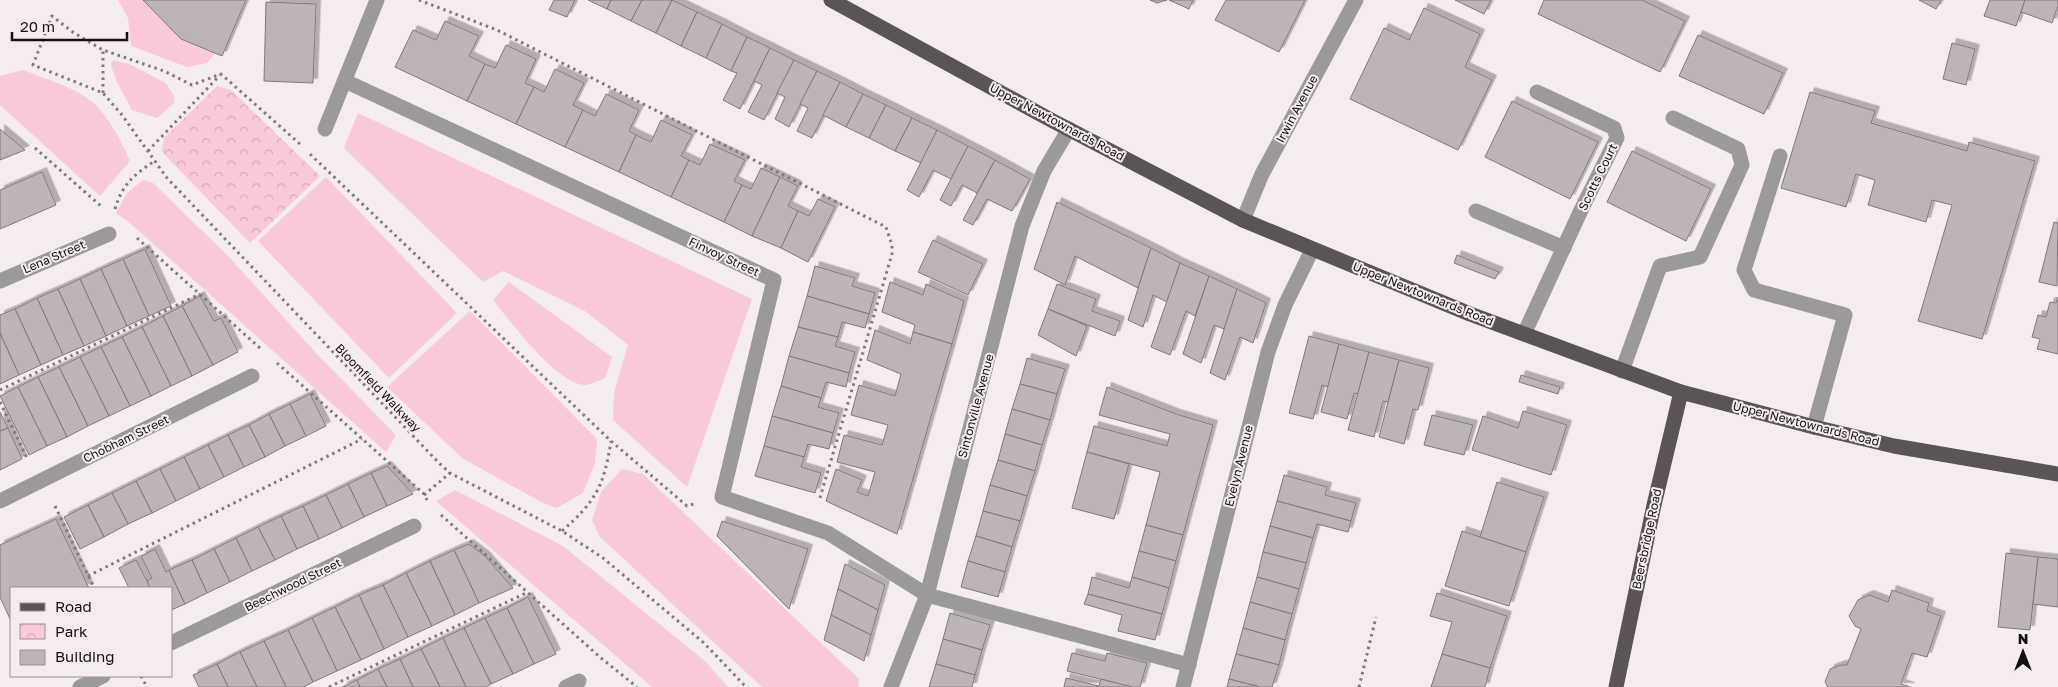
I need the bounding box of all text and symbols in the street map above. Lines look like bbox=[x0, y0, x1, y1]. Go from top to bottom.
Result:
scale bar bbox=[12, 10, 128, 42]
text: 20 m bbox=[20, 17, 55, 35]
street label: Irwin Avenue bbox=[1272, 72, 1321, 145]
street label: Upper Newtownards Road bbox=[987, 80, 1127, 164]
street label: Scotts Court bbox=[1575, 141, 1620, 213]
street label: Finvoy Street bbox=[687, 234, 762, 280]
street label: Lena Street bbox=[20, 237, 87, 276]
street label: Upper Newtownards Road bbox=[1351, 258, 1496, 329]
street label: Bloomfield Walkway bbox=[332, 340, 424, 435]
street label: Sintonville Avenue bbox=[954, 352, 997, 460]
street label: Upper Newtownards Road bbox=[1731, 398, 1881, 449]
street label: Chobham Street bbox=[81, 411, 171, 466]
street label: Evelyn Avenue bbox=[1221, 423, 1256, 508]
street label: Beersbridge Road bbox=[1629, 487, 1664, 591]
street label: Beechwood Street bbox=[242, 555, 344, 614]
legend bbox=[10, 587, 172, 677]
text: Road bbox=[55, 597, 92, 615]
text: Park bbox=[55, 622, 88, 640]
north arrow bbox=[1998, 627, 2048, 677]
text: N bbox=[2018, 630, 2028, 647]
text: Building bbox=[55, 647, 115, 665]

